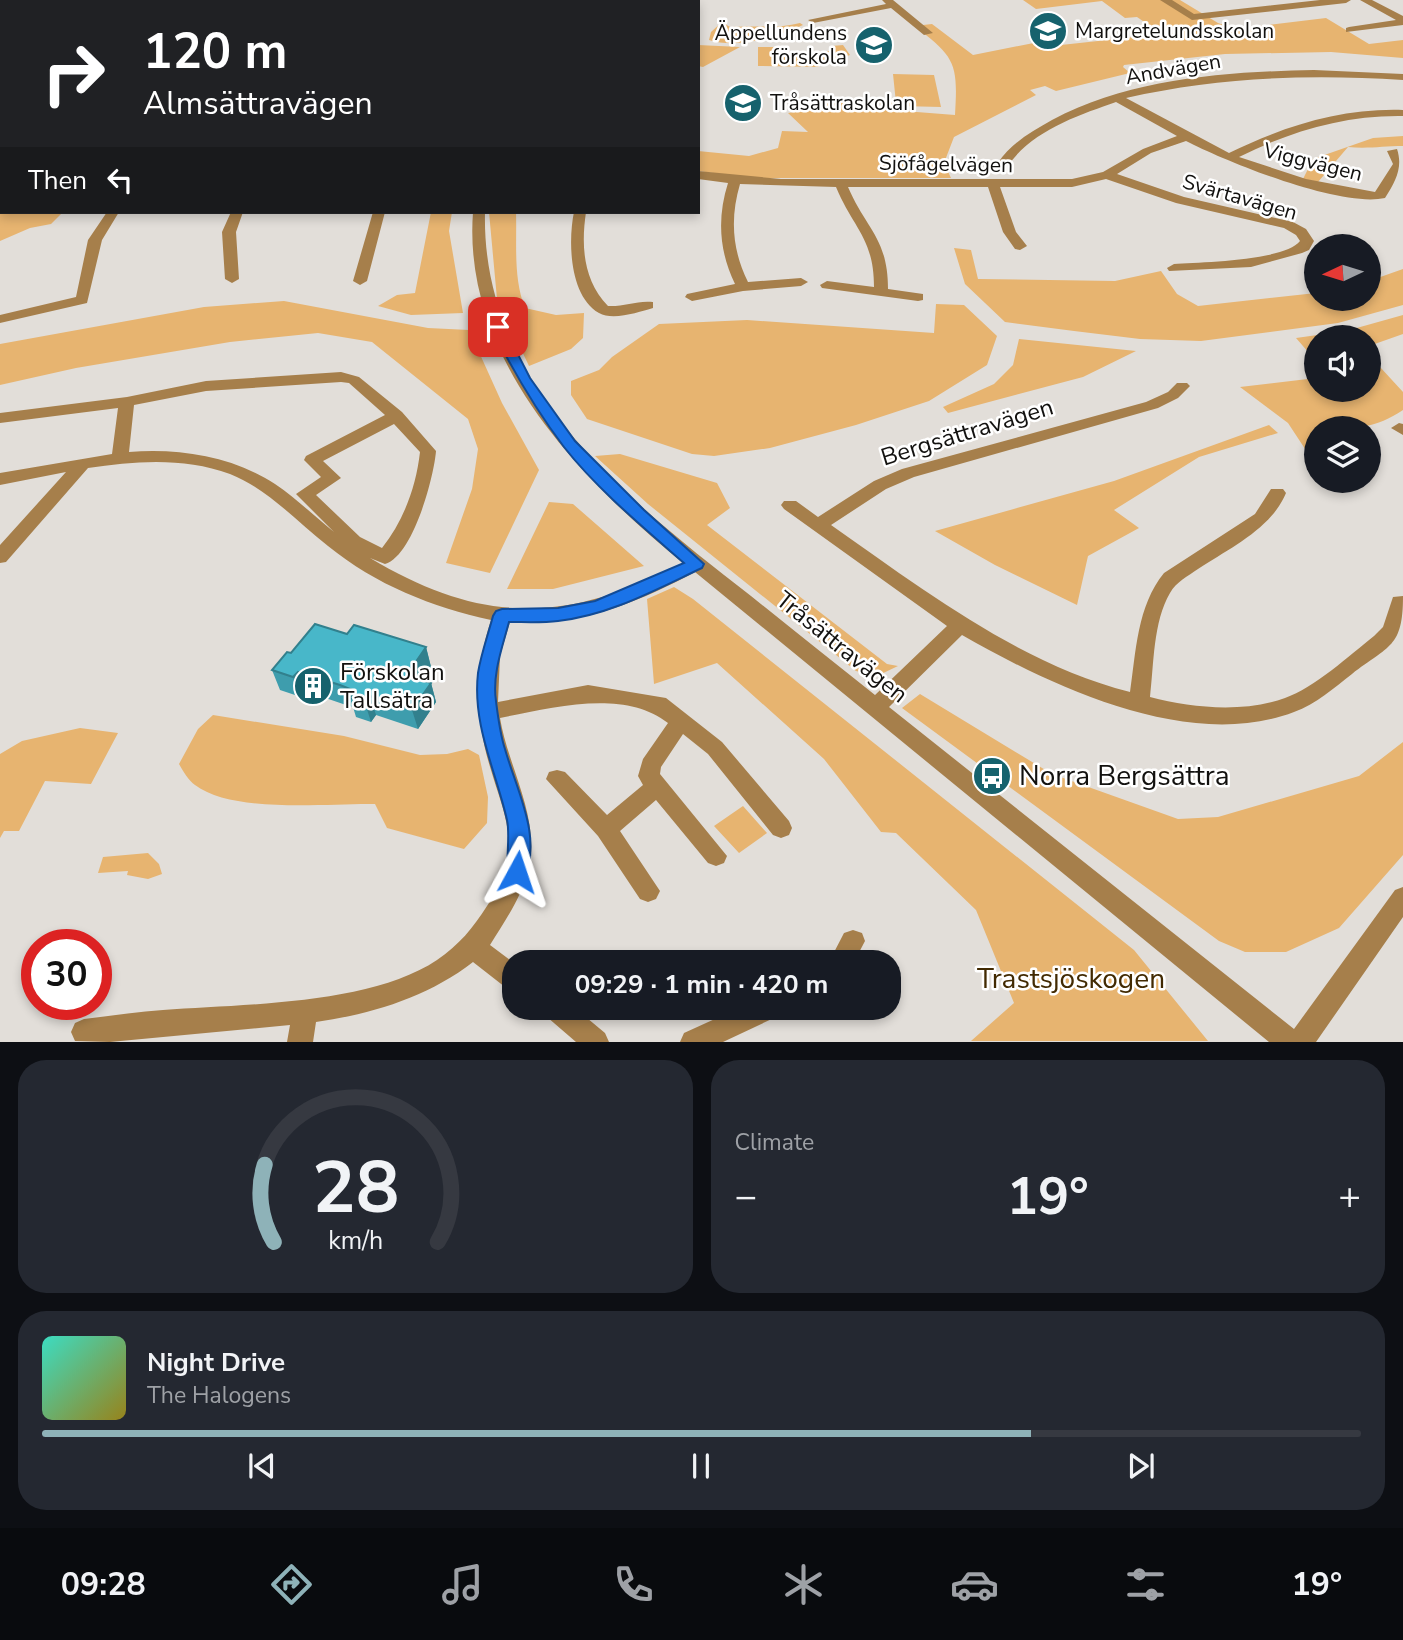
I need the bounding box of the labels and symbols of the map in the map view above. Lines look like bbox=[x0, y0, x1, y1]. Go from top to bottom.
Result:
school or university icon: Margretelundsskolan bbox=[1027, 10, 1069, 52]
place label: Margretelundsskolan bbox=[1075, 17, 1274, 45]
place label: Äppellundens förskola bbox=[714, 19, 847, 71]
school or university icon: Äppellundens förskola bbox=[853, 24, 895, 66]
street label: Andvägen bbox=[1123, 47, 1223, 91]
school or university icon: Tråsättraskolan bbox=[722, 82, 764, 124]
place label: Tråsättraskolan bbox=[770, 89, 915, 117]
street label: Viggvägen bbox=[1260, 136, 1365, 188]
street label: Sjöfågelvägen bbox=[879, 149, 1013, 179]
street label: Svärtavägen bbox=[1179, 167, 1301, 227]
north arrow bbox=[1304, 234, 1381, 312]
pin bbox=[468, 297, 528, 357]
street label: Bergsättravägen bbox=[877, 391, 1057, 473]
street label: Tråsättravägen bbox=[769, 584, 915, 710]
place label: Förskolan Tallsätra bbox=[340, 656, 445, 716]
building icon: Förskolan Tallsätra bbox=[292, 665, 334, 707]
bus stop icon: Norra Bergsättra bbox=[971, 755, 1013, 797]
place label: Norra Bergsättra bbox=[1019, 757, 1230, 795]
position arrow bbox=[480, 835, 554, 909]
speed limit sign: 30 bbox=[21, 929, 112, 1020]
park label: Trastsjöskogen bbox=[977, 960, 1165, 998]

